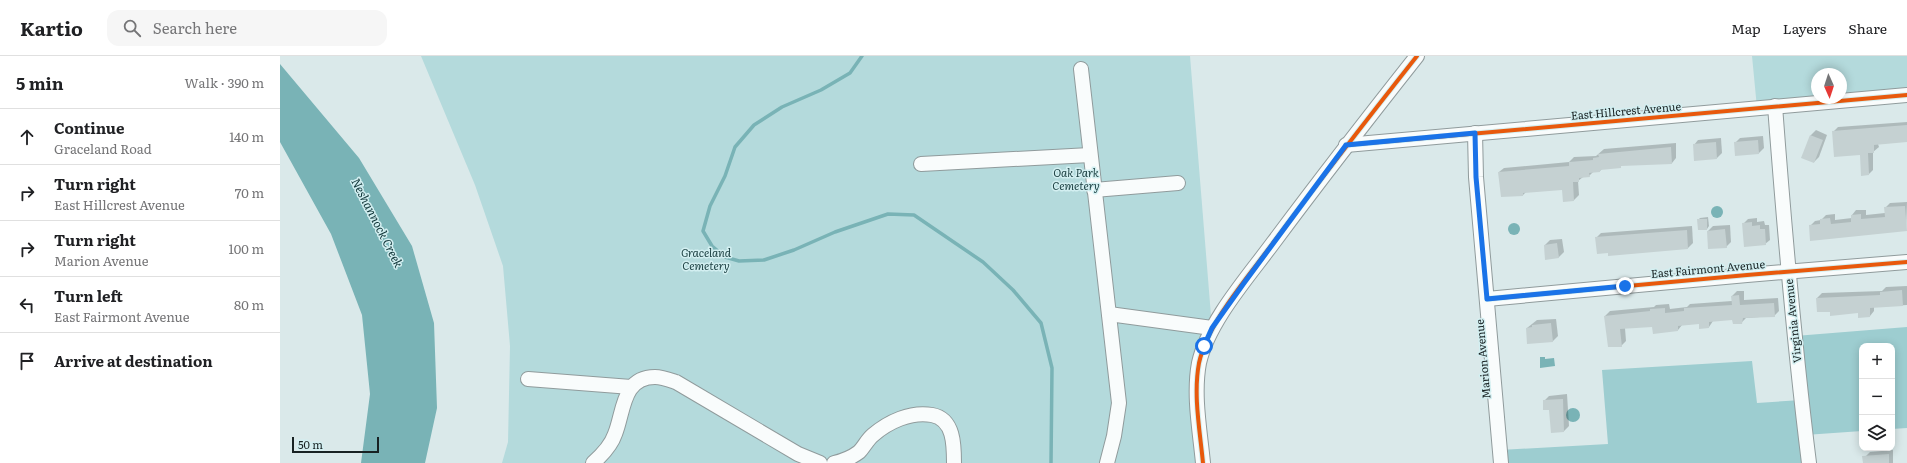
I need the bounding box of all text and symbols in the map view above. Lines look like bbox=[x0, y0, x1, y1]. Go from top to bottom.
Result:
search box bbox=[107, 10, 387, 46]
text: Kartio bbox=[20, 14, 83, 42]
text: Search here bbox=[153, 16, 237, 39]
icon: search bbox=[121, 17, 143, 39]
text: Map bbox=[1731, 18, 1761, 38]
text: Layers bbox=[1783, 18, 1826, 38]
text: Share bbox=[1848, 18, 1887, 38]
north arrow bbox=[1811, 68, 1847, 104]
text: 5 min bbox=[16, 70, 64, 95]
text: Walk · 390 m bbox=[185, 73, 264, 92]
street label: East Hillcrest Avenue bbox=[1570, 97, 1682, 123]
text: Continue bbox=[54, 116, 124, 139]
icon: ahead bbox=[16, 126, 38, 148]
text: 140 m bbox=[229, 127, 264, 146]
text: Graceland Road bbox=[54, 139, 152, 158]
park label: Oak Park Cemetery bbox=[1052, 164, 1100, 193]
text: Turn right bbox=[54, 172, 136, 195]
water label: Neshannock Creek bbox=[348, 175, 408, 271]
icon: right bbox=[16, 182, 38, 204]
text: 70 m bbox=[235, 183, 264, 202]
text: East Hillcrest Avenue bbox=[54, 195, 185, 214]
text: Turn right bbox=[54, 228, 136, 251]
icon: right bbox=[16, 238, 38, 260]
text: 100 m bbox=[228, 239, 264, 258]
park label: Graceland Cemetery bbox=[681, 244, 732, 273]
text: Marion Avenue bbox=[54, 251, 148, 270]
street label: East Fairmont Avenue bbox=[1650, 255, 1766, 281]
route end bbox=[1616, 277, 1634, 295]
street label: Virginia Avenue bbox=[1780, 278, 1804, 364]
text: Turn left bbox=[54, 284, 123, 307]
icon: left bbox=[16, 294, 38, 316]
text: 80 m bbox=[234, 295, 264, 314]
text: East Fairmont Avenue bbox=[54, 307, 189, 326]
street label: Marion Avenue bbox=[1471, 318, 1493, 400]
route start bbox=[1195, 337, 1213, 355]
map controls bbox=[1859, 343, 1895, 451]
button: + bbox=[1859, 343, 1895, 379]
text: Arrive at destination bbox=[54, 349, 213, 372]
icon: arrive bbox=[16, 350, 38, 372]
button: − bbox=[1859, 379, 1895, 415]
button: layers bbox=[1859, 415, 1895, 451]
scale bar bbox=[292, 435, 379, 454]
text: 50 m bbox=[298, 436, 323, 452]

